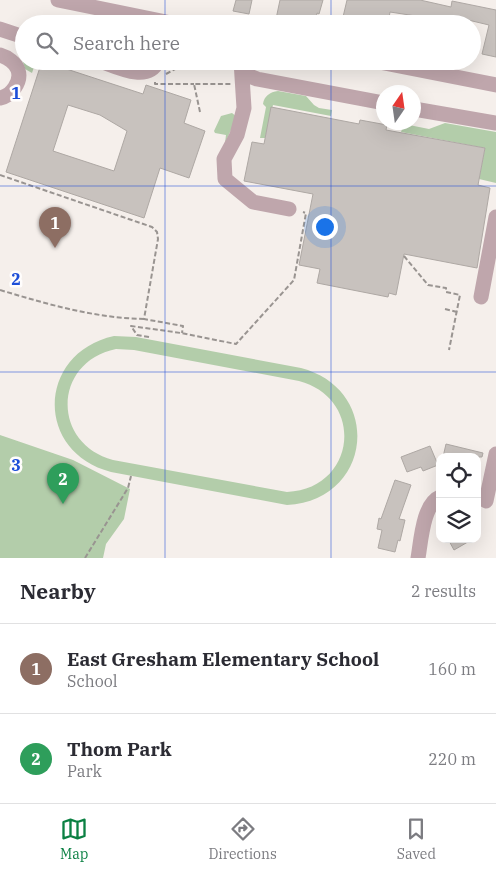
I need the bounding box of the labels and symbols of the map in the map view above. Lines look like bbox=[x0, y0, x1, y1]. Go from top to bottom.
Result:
text: 1 bbox=[11, 83, 21, 103]
north arrow bbox=[376, 85, 421, 130]
pin: 1 bbox=[39, 207, 71, 248]
your location bbox=[312, 214, 338, 240]
text: 2 bbox=[11, 269, 21, 289]
text: 3 bbox=[11, 455, 21, 475]
pin: 2 bbox=[47, 463, 79, 504]

